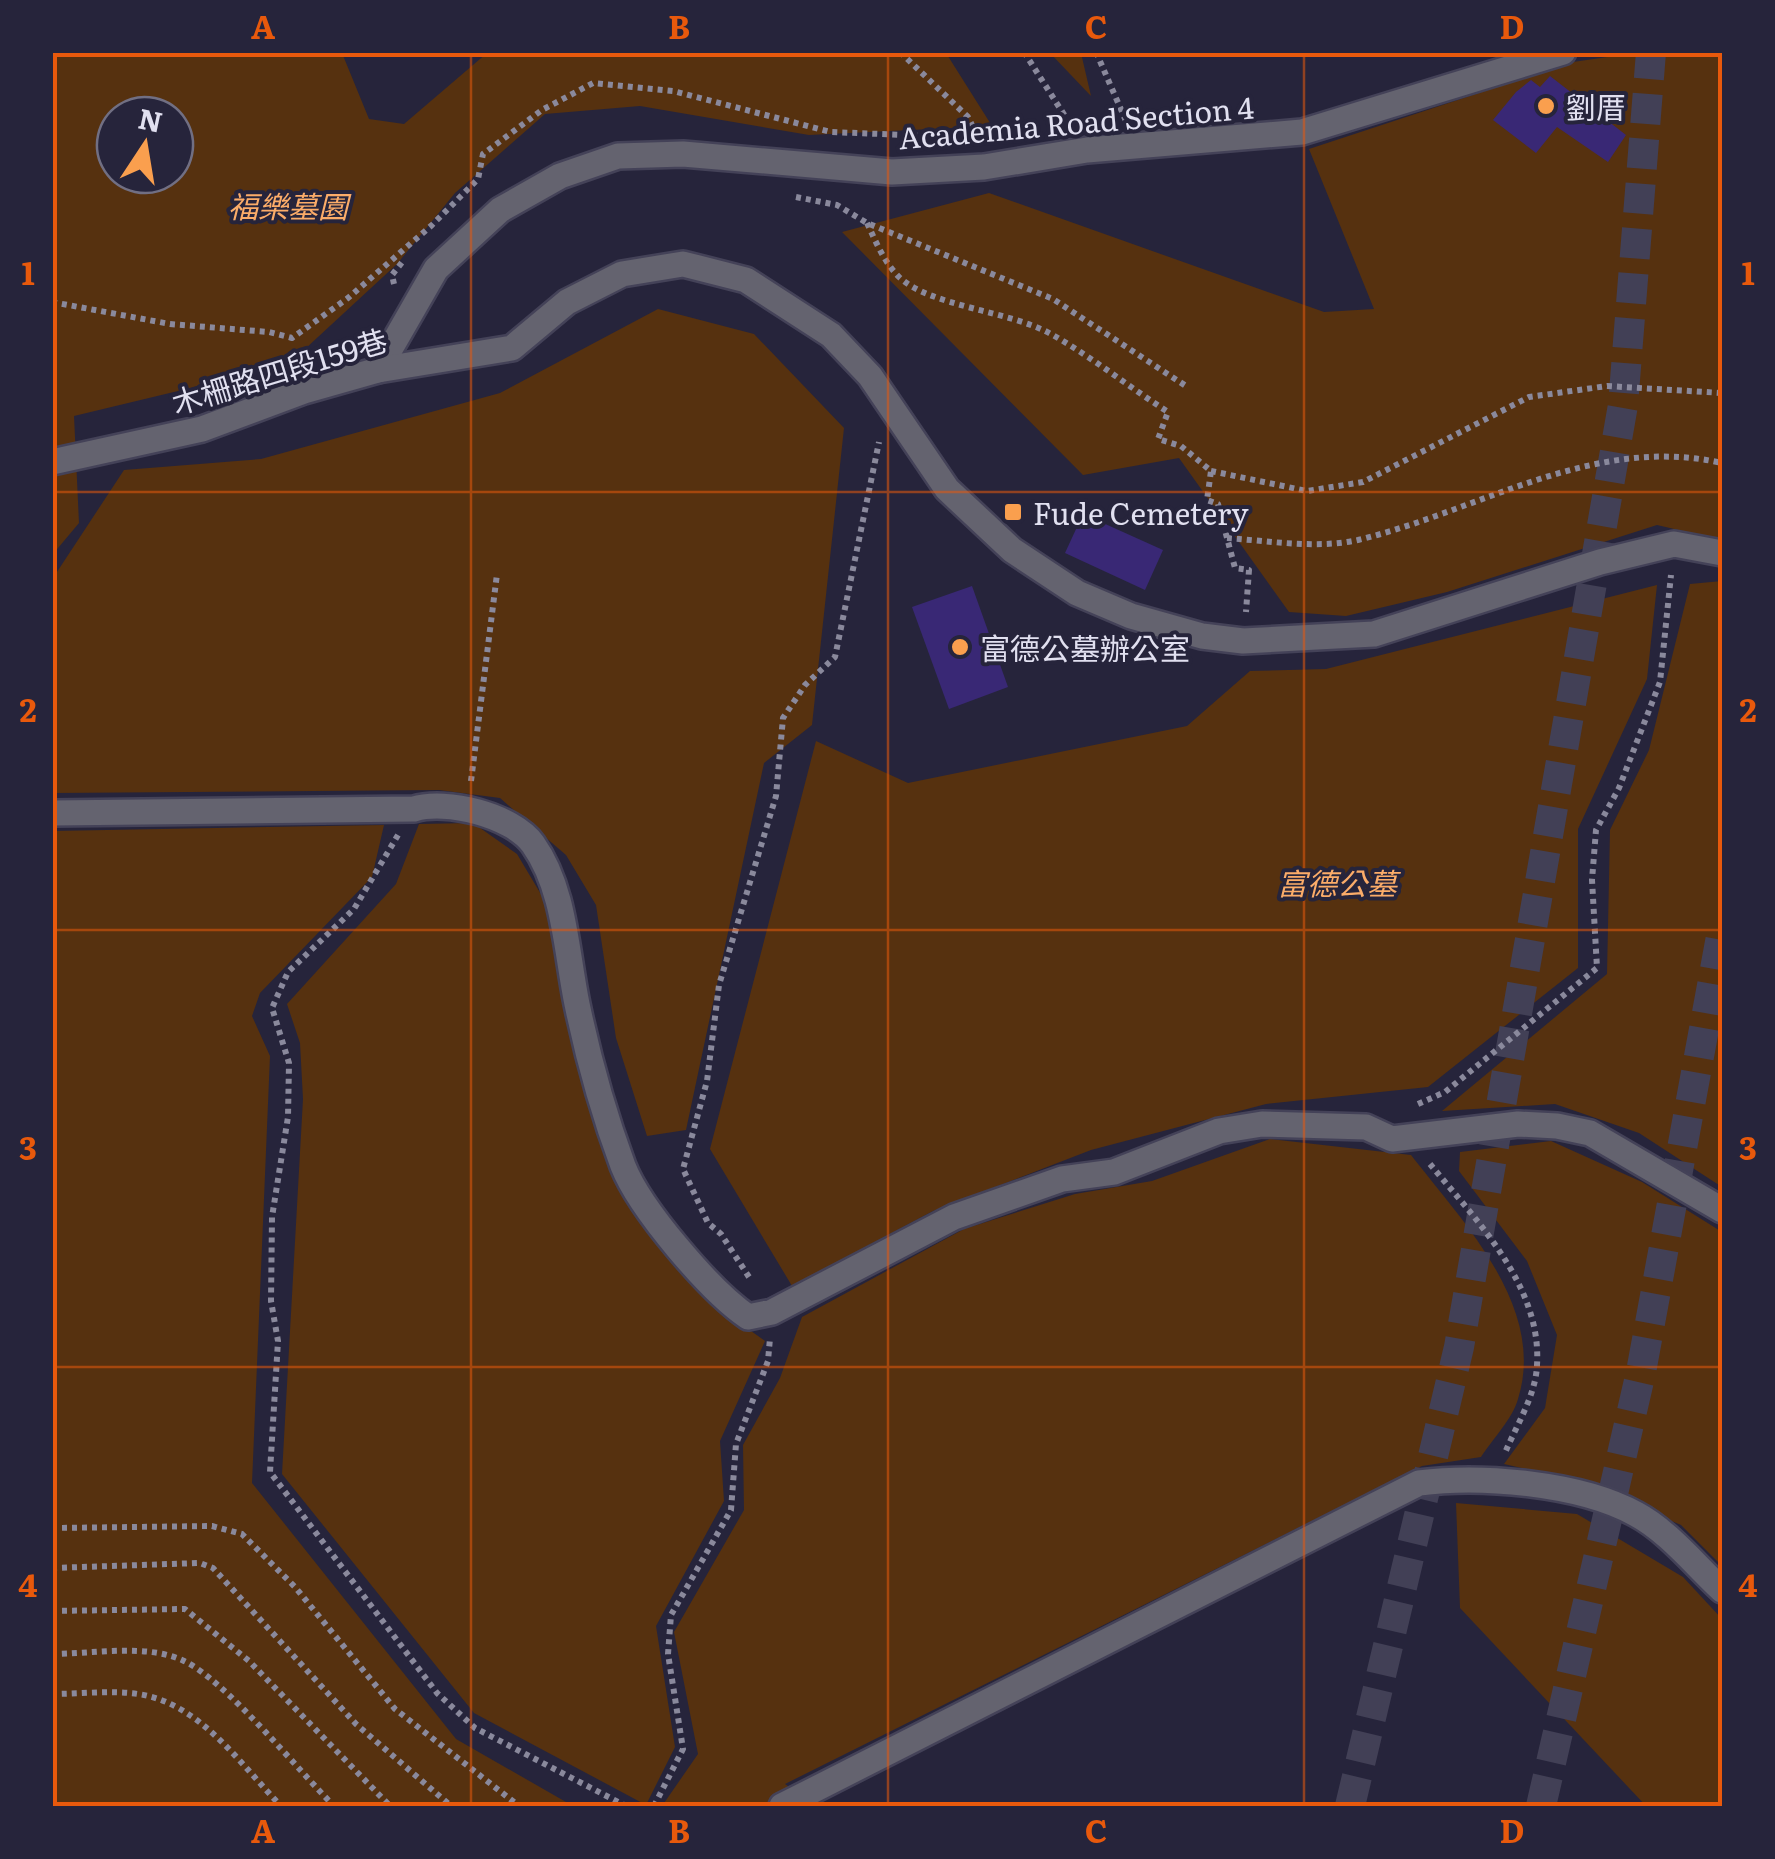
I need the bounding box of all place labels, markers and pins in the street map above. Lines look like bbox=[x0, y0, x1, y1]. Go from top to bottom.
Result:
place label: 劉厝 bbox=[1566, 84, 1626, 128]
marker: 劉厝 bbox=[1535, 95, 1557, 117]
place label: Fude Cemetery bbox=[1033, 490, 1249, 534]
marker: Fude Cemetery bbox=[1002, 501, 1024, 523]
place label: 富德公墓辦公室 bbox=[980, 625, 1190, 669]
marker: 富德公墓辦公室 bbox=[949, 636, 971, 658]

